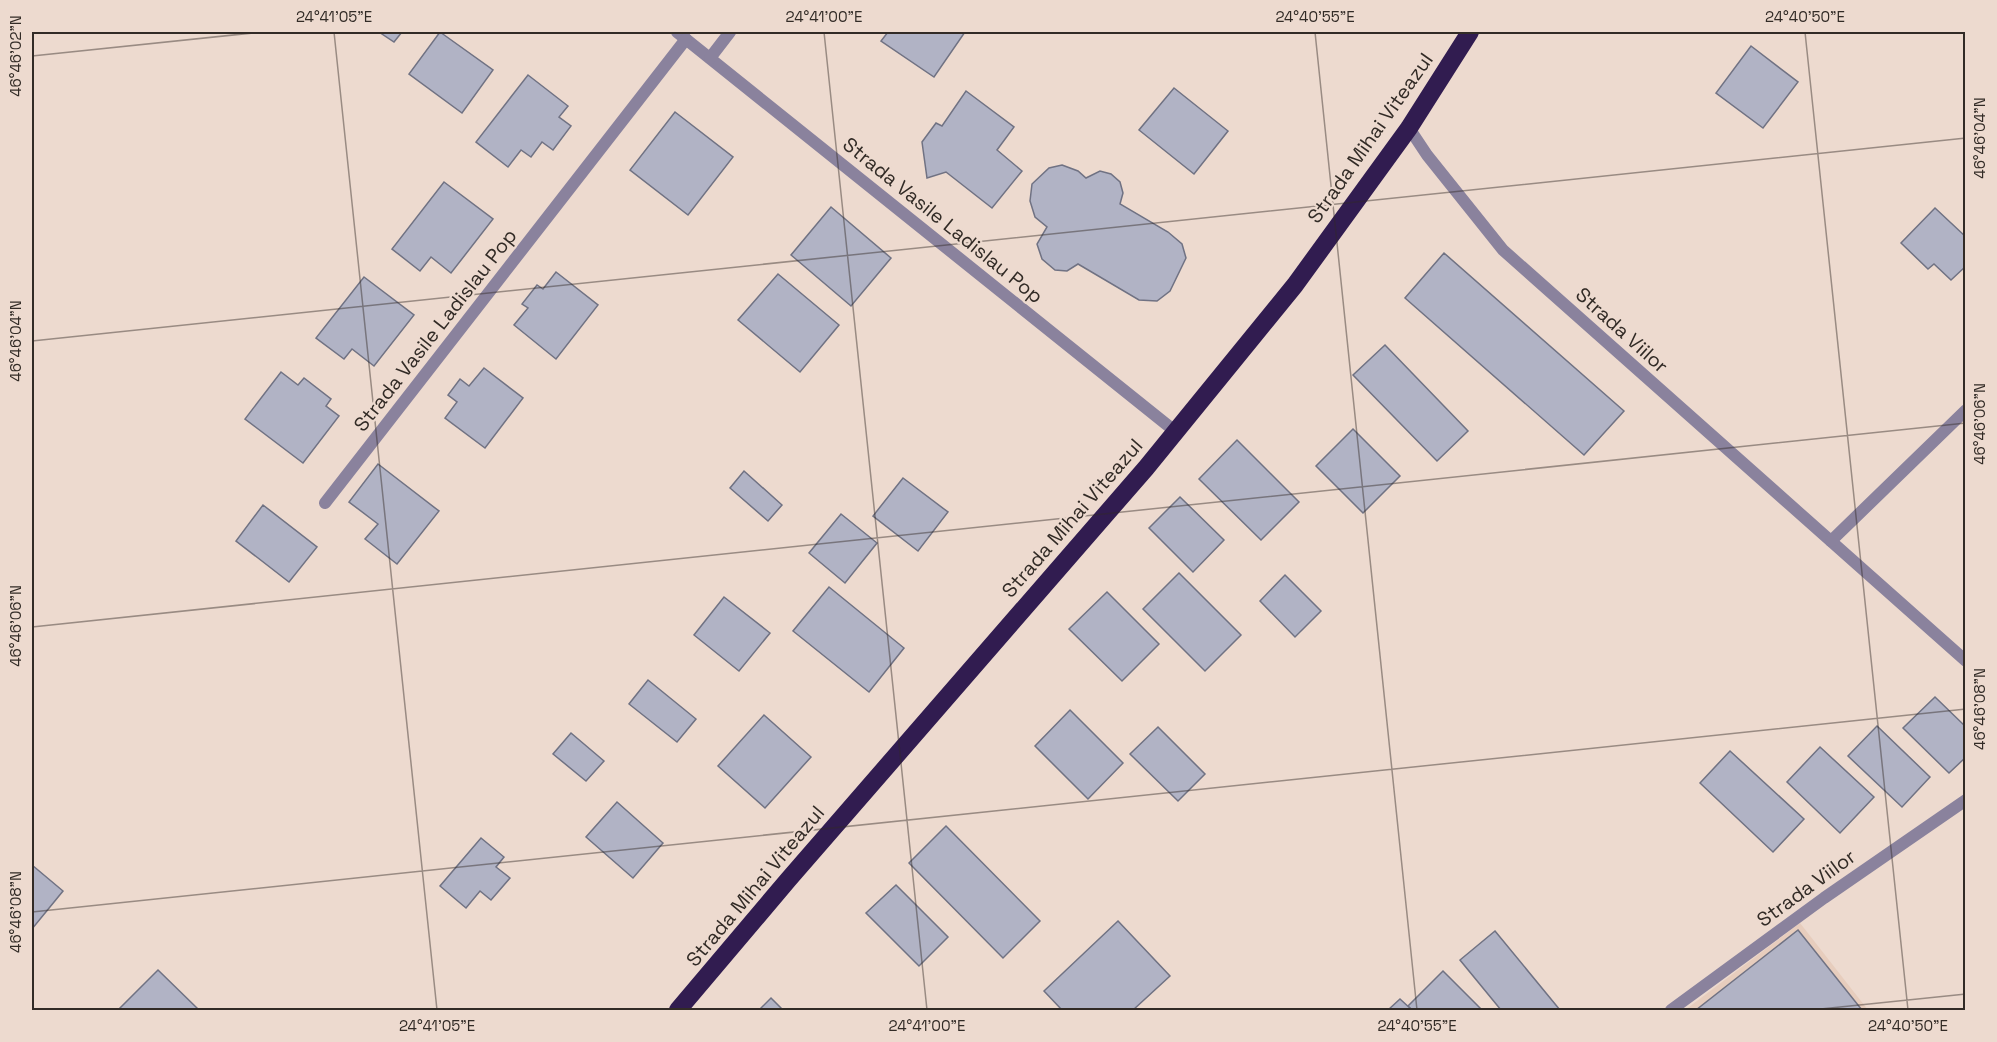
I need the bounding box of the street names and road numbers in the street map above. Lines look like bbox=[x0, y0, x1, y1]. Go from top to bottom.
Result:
street label: Strada Mihai Viteazul bbox=[1301, 48, 1439, 228]
street label: Strada Vasile Ladislau Pop bbox=[837, 131, 1049, 309]
street label: Strada Vasile Ladislau Pop bbox=[348, 223, 522, 437]
street label: Strada Viilor bbox=[1570, 281, 1674, 379]
street label: Strada Mihai Viteazul bbox=[996, 433, 1148, 603]
street label: Strada Mihai Viteazul bbox=[680, 800, 830, 972]
street label: Strada Viilor bbox=[1751, 843, 1861, 933]

